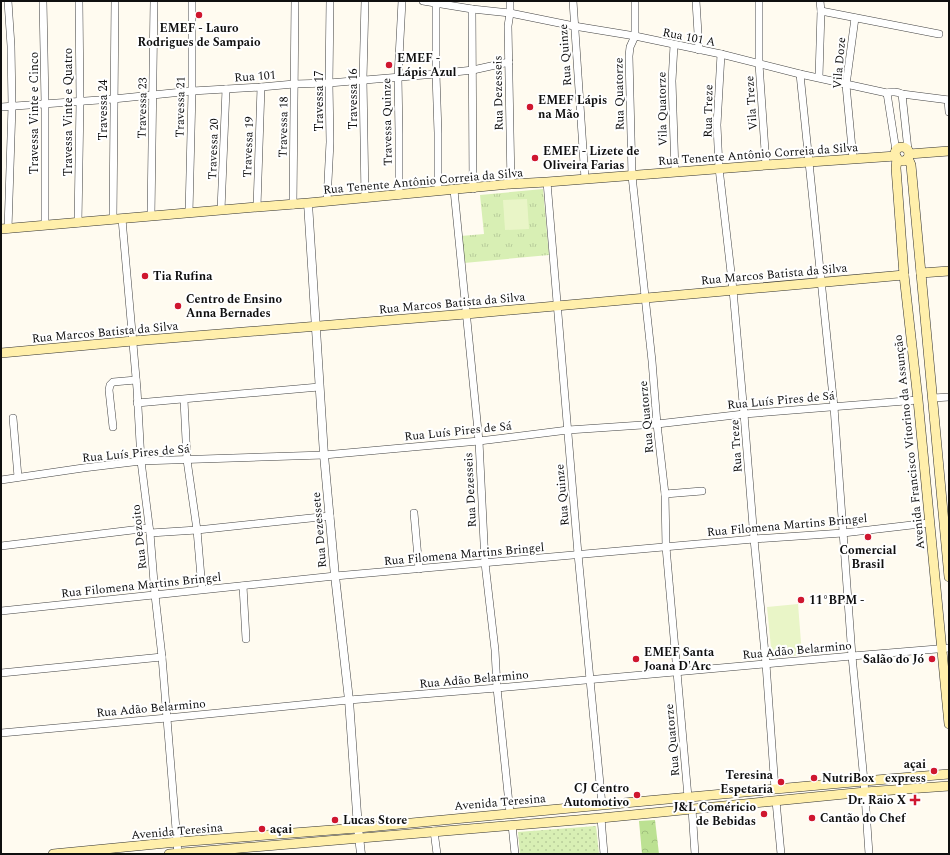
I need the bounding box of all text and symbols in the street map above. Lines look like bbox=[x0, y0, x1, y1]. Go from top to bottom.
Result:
marker: EMEF - Lauro Rodrigues de Sampaio bbox=[194, 10, 204, 20]
place label: EMEF - Lauro Rodrigues de Sampaio bbox=[138, 19, 261, 52]
street label: Rua Quinze bbox=[554, 23, 577, 87]
street label: Rua 101 A bbox=[661, 23, 717, 52]
street label: Vila Doze bbox=[828, 36, 851, 90]
street label: Travessa Vinte e Quatro bbox=[59, 48, 78, 176]
place label: EMEF - Lápis Azul bbox=[397, 49, 457, 82]
street label: Travessa Vinte e Cinco bbox=[25, 52, 44, 174]
street label: Rua Dezesseis bbox=[488, 55, 509, 131]
street label: Rua Quatorze bbox=[609, 57, 630, 131]
marker: EMEF - Lápis Azul bbox=[384, 60, 394, 70]
street label: Rua 101 bbox=[234, 66, 276, 87]
street label: Travessa 16 bbox=[344, 68, 363, 130]
street label: Travessa 17 bbox=[310, 70, 329, 132]
street label: Vila Quatorze bbox=[652, 71, 673, 146]
street label: Vila Treze bbox=[740, 75, 763, 131]
street label: Travessa 21 bbox=[170, 76, 191, 138]
street label: Travessa 23 bbox=[132, 77, 153, 139]
street label: Travessa Quinze bbox=[377, 78, 398, 166]
street label: Travessa 24 bbox=[94, 79, 113, 141]
street label: Rua Treze bbox=[699, 84, 718, 138]
place label: EMEF Lápis na Mão bbox=[538, 91, 607, 124]
street label: Travessa 18 bbox=[273, 96, 294, 158]
marker: EMEF Lápis na Mão bbox=[525, 102, 535, 112]
street label: Travessa 19 bbox=[238, 116, 259, 178]
street label: Travessa 20 bbox=[203, 118, 224, 180]
street label: Rua Tenente Antônio Correia da Silva bbox=[657, 138, 859, 171]
place label: EMEF - Lizete de Oliveira Farias bbox=[543, 142, 639, 175]
marker: EMEF - Lizete de Oliveira Farias bbox=[530, 153, 540, 163]
street label: Rua Tenente Antônio Correia da Silva bbox=[322, 163, 524, 200]
street label: Rua Marcos Batista da Silva bbox=[700, 259, 848, 290]
place label: Tia Rufina bbox=[153, 267, 213, 286]
marker: Tia Rufina bbox=[140, 271, 150, 281]
street label: Rua Marcos Batista da Silva bbox=[378, 288, 526, 319]
place label: Centro de Ensino Anna Bernades bbox=[186, 290, 282, 323]
marker: Centro de Ensino Anna Bernades bbox=[173, 301, 183, 311]
street label: Rua Marcos Batista da Silva bbox=[31, 317, 179, 348]
street label: Avenida Francisco Vitorino da Assunção bbox=[889, 334, 930, 550]
street label: Rua Quatorze bbox=[634, 380, 659, 454]
street label: Rua Luís Pires de Sá bbox=[726, 386, 836, 415]
street label: Rua Luís Pires de Sá bbox=[403, 416, 513, 447]
street label: Rua Treze bbox=[725, 419, 748, 473]
street label: Rua Luís Pires de Sá bbox=[81, 439, 191, 468]
street label: Rua Dezesseis bbox=[459, 452, 482, 528]
street label: Rua Quinze bbox=[550, 463, 575, 527]
street label: Rua Dezessete bbox=[307, 491, 332, 569]
street label: Rua Dezoito bbox=[127, 503, 152, 570]
street label: Rua Filomena Martins Bringel bbox=[706, 509, 868, 542]
marker: Comercial Brasil bbox=[863, 532, 873, 542]
street label: Rua Filomena Martins Bringel bbox=[383, 538, 545, 571]
place label: Comercial Brasil bbox=[840, 541, 896, 574]
street label: Rua Filomena Martins Bringel bbox=[60, 568, 222, 603]
place label: 11°BPM - bbox=[809, 591, 865, 610]
marker: 11°BPM - bbox=[796, 595, 806, 605]
street label: Rua Adão Belarmino bbox=[742, 636, 853, 665]
place label: EMEF Santa Joana D'Arc bbox=[644, 643, 715, 676]
place label: Salão do Jó bbox=[863, 650, 924, 669]
marker: EMEF Santa Joana D'Arc bbox=[631, 654, 641, 664]
marker: Salão do Jó bbox=[927, 654, 937, 664]
street label: Rua Adão Belarmino bbox=[419, 665, 530, 694]
street label: Rua Adão Belarmino bbox=[96, 694, 207, 723]
street label: Rua Quatorze bbox=[660, 703, 685, 777]
place label: açai express bbox=[885, 755, 926, 788]
place label: Teresina Espetaria bbox=[720, 766, 774, 799]
marker: açai express bbox=[929, 766, 939, 776]
place label: NutriBox bbox=[822, 769, 875, 788]
marker: NutriBox bbox=[809, 773, 819, 783]
marker: Teresina Espetaria bbox=[776, 777, 786, 787]
place label: CJ Centro Automotivo bbox=[563, 779, 629, 812]
street label: Avenida Teresina bbox=[453, 789, 547, 816]
marker: CJ Centro Automotivo bbox=[632, 790, 642, 800]
place label: Dr. Raio X bbox=[848, 791, 907, 810]
marker: Dr. Raio X bbox=[909, 794, 921, 806]
place label: J&L Coméricio de Bebidas bbox=[674, 798, 756, 831]
marker: J&L Coméricio de Bebidas bbox=[759, 809, 769, 819]
place label: Cantão do Chef bbox=[820, 809, 907, 828]
place label: Lucas Store bbox=[343, 811, 407, 830]
marker: Cantão do Chef bbox=[807, 813, 817, 823]
marker: Lucas Store bbox=[330, 815, 340, 825]
street label: Avenida Teresina bbox=[130, 818, 224, 845]
place label: açai bbox=[270, 820, 292, 839]
marker: açai bbox=[257, 824, 267, 834]

